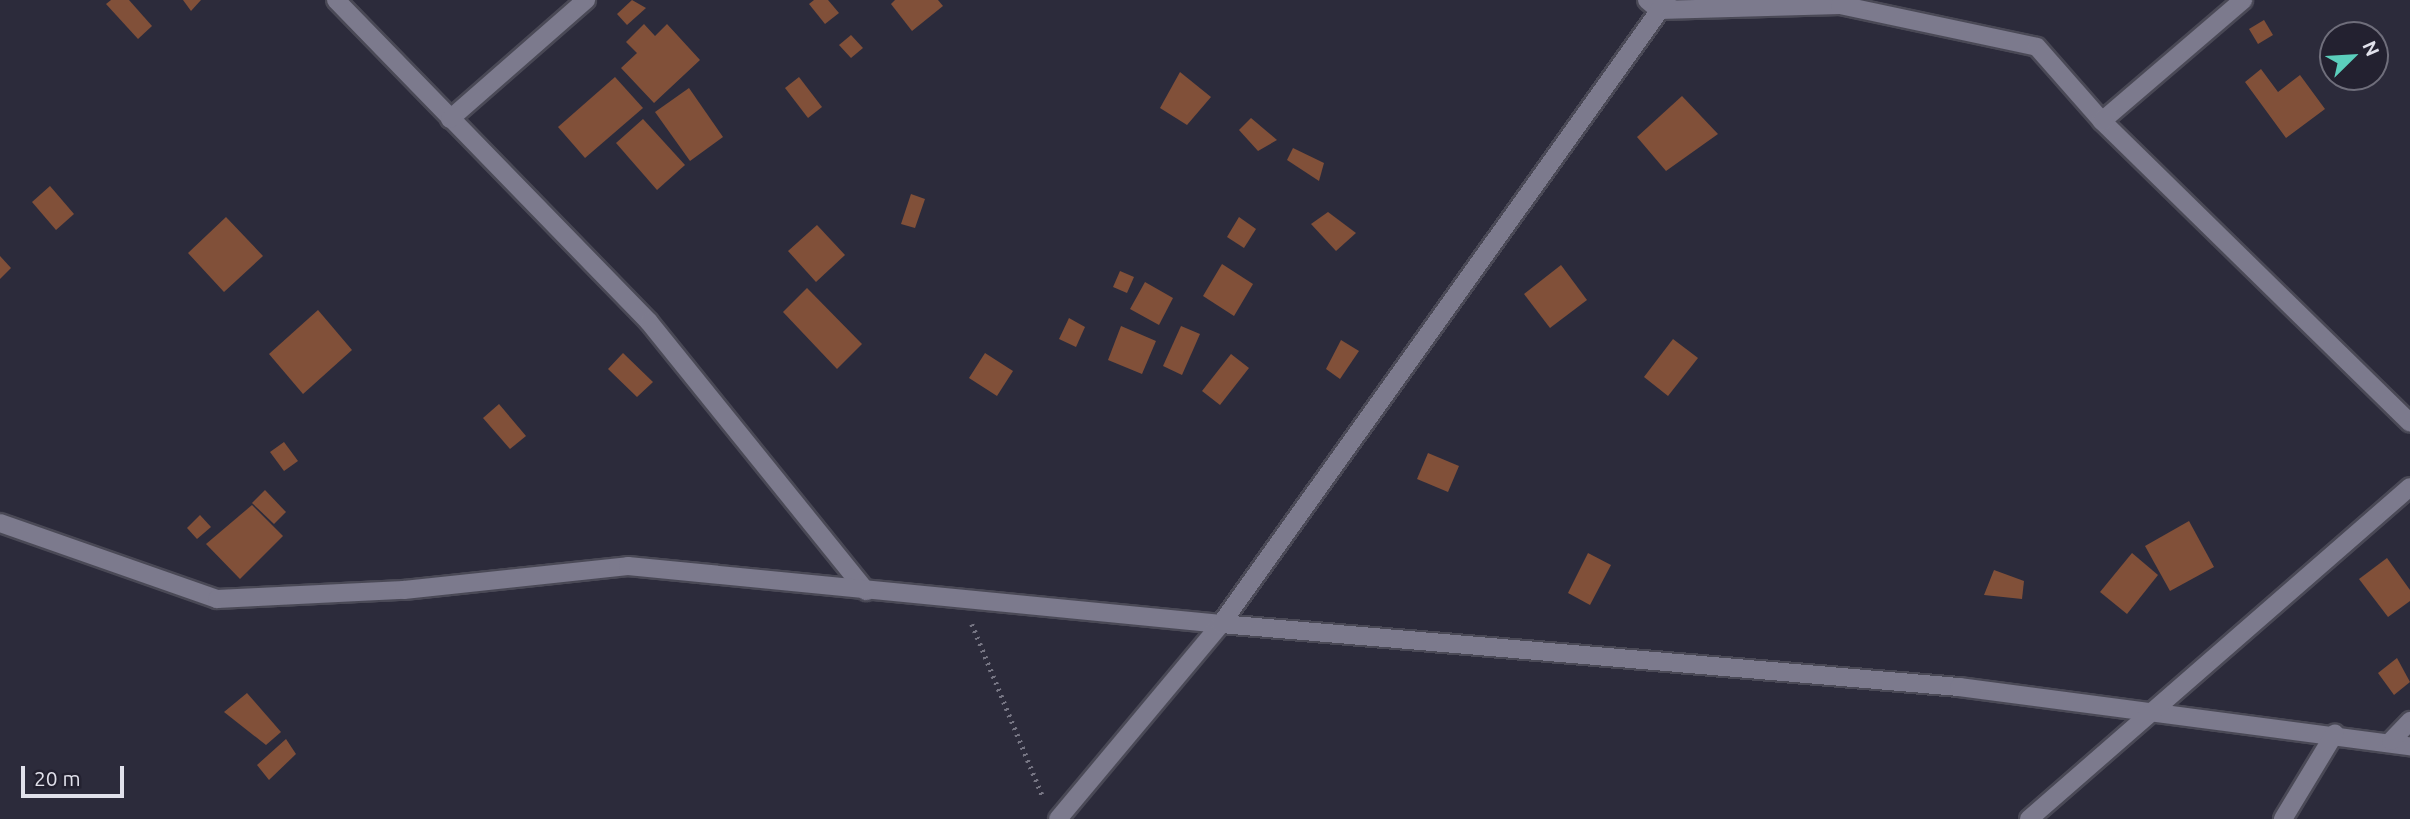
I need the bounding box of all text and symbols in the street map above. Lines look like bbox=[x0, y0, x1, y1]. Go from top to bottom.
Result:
north arrow bbox=[2319, 21, 2389, 91]
text: N bbox=[2358, 37, 2384, 59]
scale bar bbox=[24, 752, 128, 796]
text: 20 m bbox=[34, 766, 81, 790]

